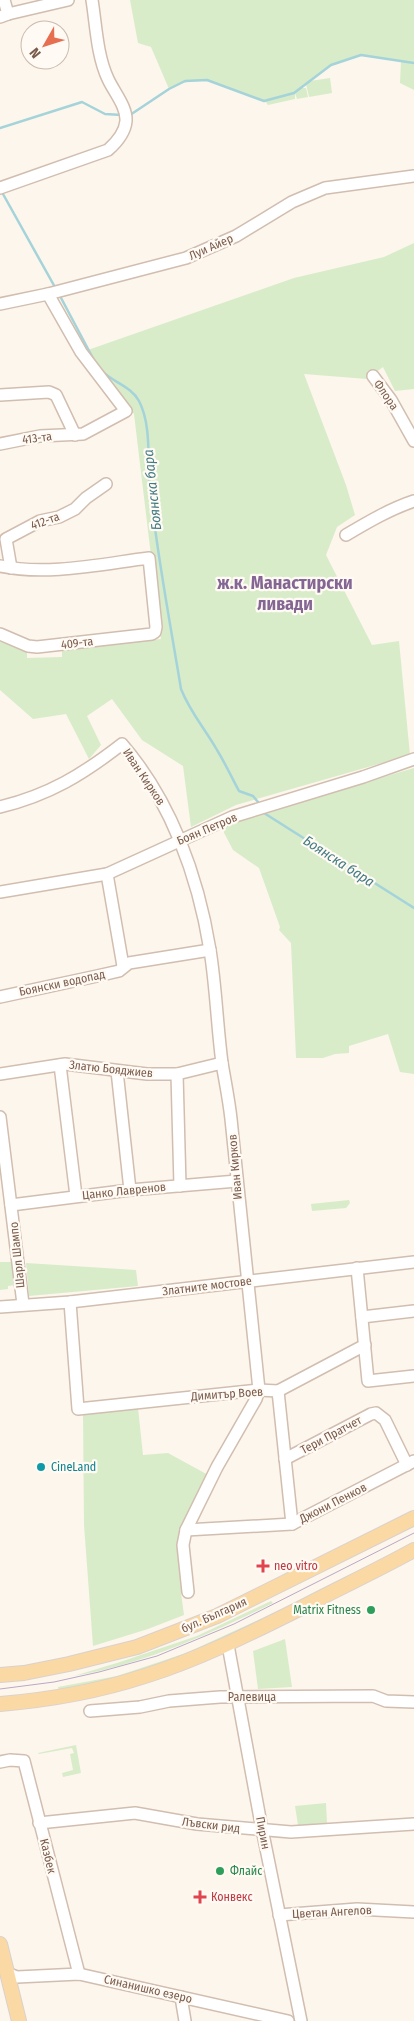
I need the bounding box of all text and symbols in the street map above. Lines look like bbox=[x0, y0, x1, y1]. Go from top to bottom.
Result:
north arrow bbox=[20, 20, 70, 70]
text: N bbox=[26, 44, 45, 61]
street label: Луи Айер bbox=[187, 231, 235, 263]
street label: Флора bbox=[371, 377, 401, 413]
street label: 413-та bbox=[21, 429, 53, 447]
water label: Боянска бара bbox=[140, 449, 165, 531]
street label: 412-та bbox=[29, 509, 61, 533]
district label: ж.к. Манастирски ливади bbox=[216, 572, 353, 615]
street label: 409-та bbox=[60, 634, 94, 652]
street label: Иван Кирков bbox=[120, 746, 168, 808]
street label: Боян Петров bbox=[175, 810, 239, 848]
water label: Боянска бара bbox=[300, 832, 377, 891]
street label: Боянски водопад bbox=[18, 967, 106, 999]
street label: Златю Бояджиев bbox=[68, 1058, 154, 1080]
street label: Иван Кирков bbox=[225, 1134, 245, 1200]
street label: Цанко Лавренов bbox=[81, 1180, 167, 1202]
street label: Шарл Шампо bbox=[7, 1221, 27, 1289]
street label: Златните мостове bbox=[161, 1274, 253, 1298]
street label: Димитър Воев bbox=[189, 1384, 264, 1404]
street label: Тери Пратчет bbox=[298, 1413, 364, 1457]
place label: CineLand bbox=[51, 1460, 96, 1474]
marker: CineLand bbox=[35, 1461, 47, 1473]
street label: Джони Пенков bbox=[296, 1480, 369, 1526]
marker: neo vitro bbox=[256, 1559, 270, 1573]
place label: neo vitro bbox=[274, 1559, 318, 1573]
street label: бул. България bbox=[179, 1594, 249, 1636]
place label: Matrix Fitness bbox=[293, 1603, 361, 1617]
marker: Matrix Fitness bbox=[365, 1604, 377, 1616]
street label: Ралевица bbox=[228, 1690, 276, 1704]
street label: Лъвски рид bbox=[181, 1814, 241, 1836]
street label: Пирин bbox=[253, 1816, 273, 1850]
street label: Казбек bbox=[37, 1837, 59, 1875]
place label: Флайс bbox=[230, 1864, 262, 1878]
marker: Флайс bbox=[214, 1865, 226, 1877]
marker: Конвекс bbox=[193, 1890, 207, 1904]
place label: Конвекс bbox=[211, 1890, 253, 1904]
street label: Цветан Ангелов bbox=[292, 1903, 372, 1921]
street label: Синанишко езеро bbox=[102, 1972, 194, 2006]

